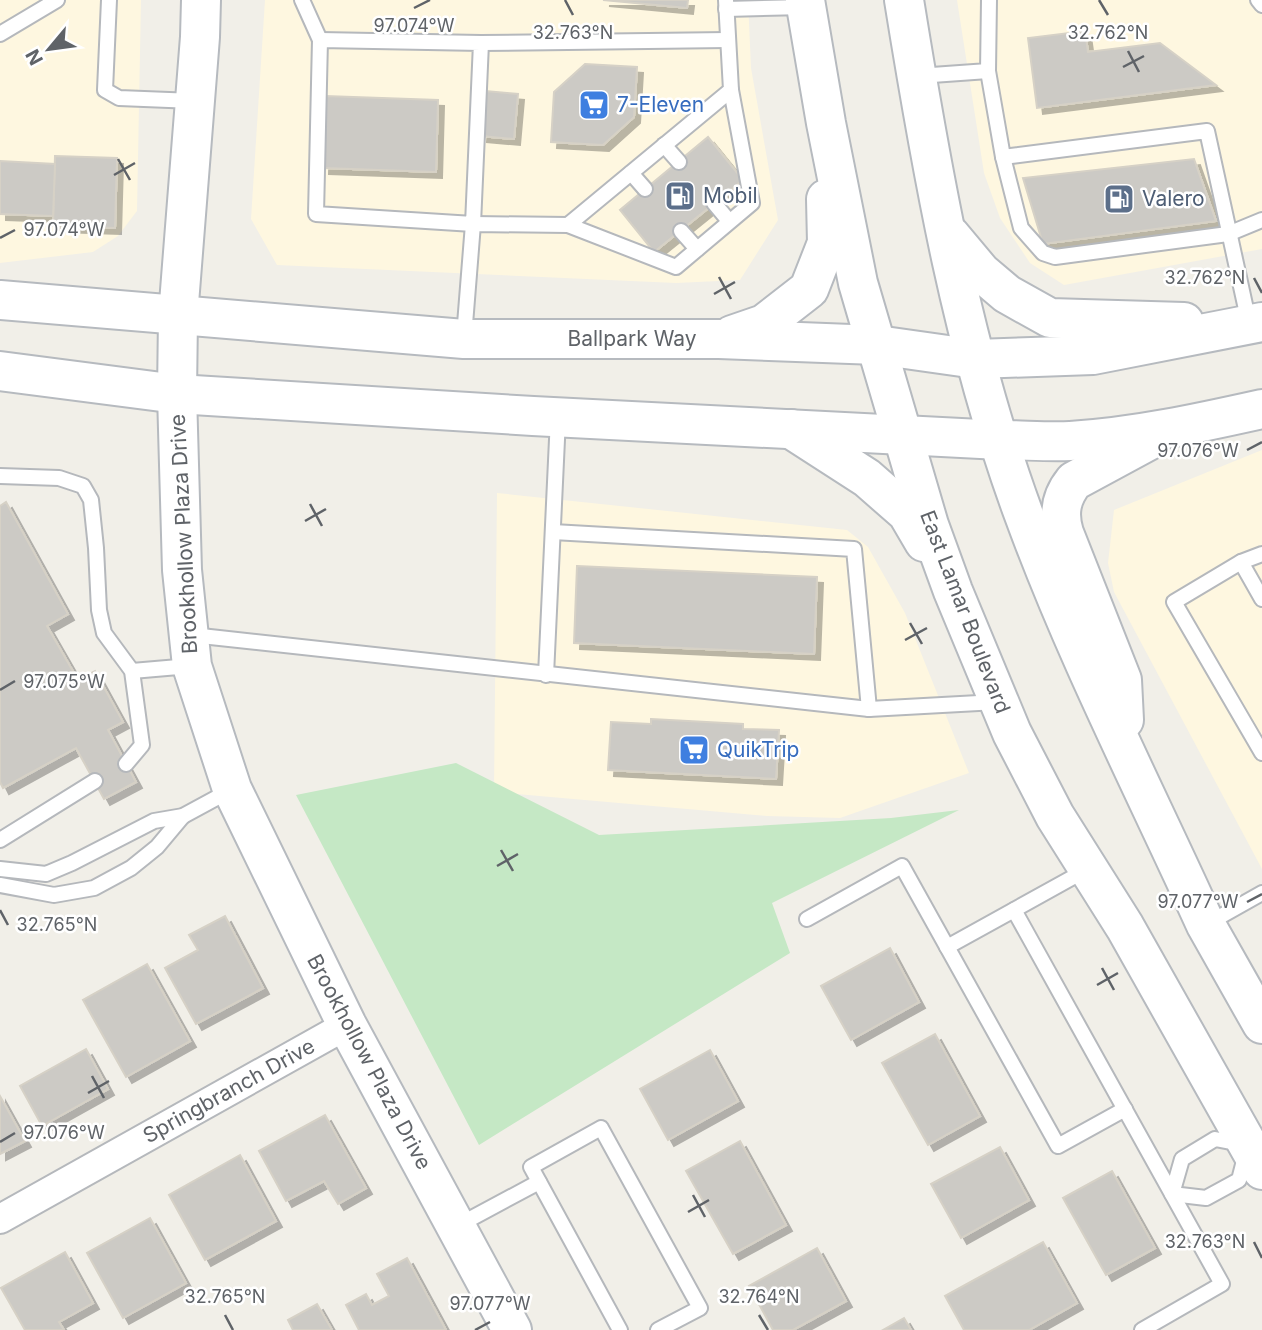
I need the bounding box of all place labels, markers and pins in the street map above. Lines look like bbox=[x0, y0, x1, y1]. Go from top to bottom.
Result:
supermarket icon: 7-Eleven bbox=[577, 88, 611, 122]
place label: 7-Eleven bbox=[617, 92, 704, 117]
fuel station icon: Mobil bbox=[663, 179, 697, 213]
fuel station icon: Valero bbox=[1102, 182, 1136, 216]
place label: Mobil bbox=[703, 183, 758, 208]
place label: Valero bbox=[1142, 186, 1205, 211]
supermarket icon: QuikTrip bbox=[677, 733, 711, 767]
place label: QuikTrip bbox=[717, 737, 799, 762]

